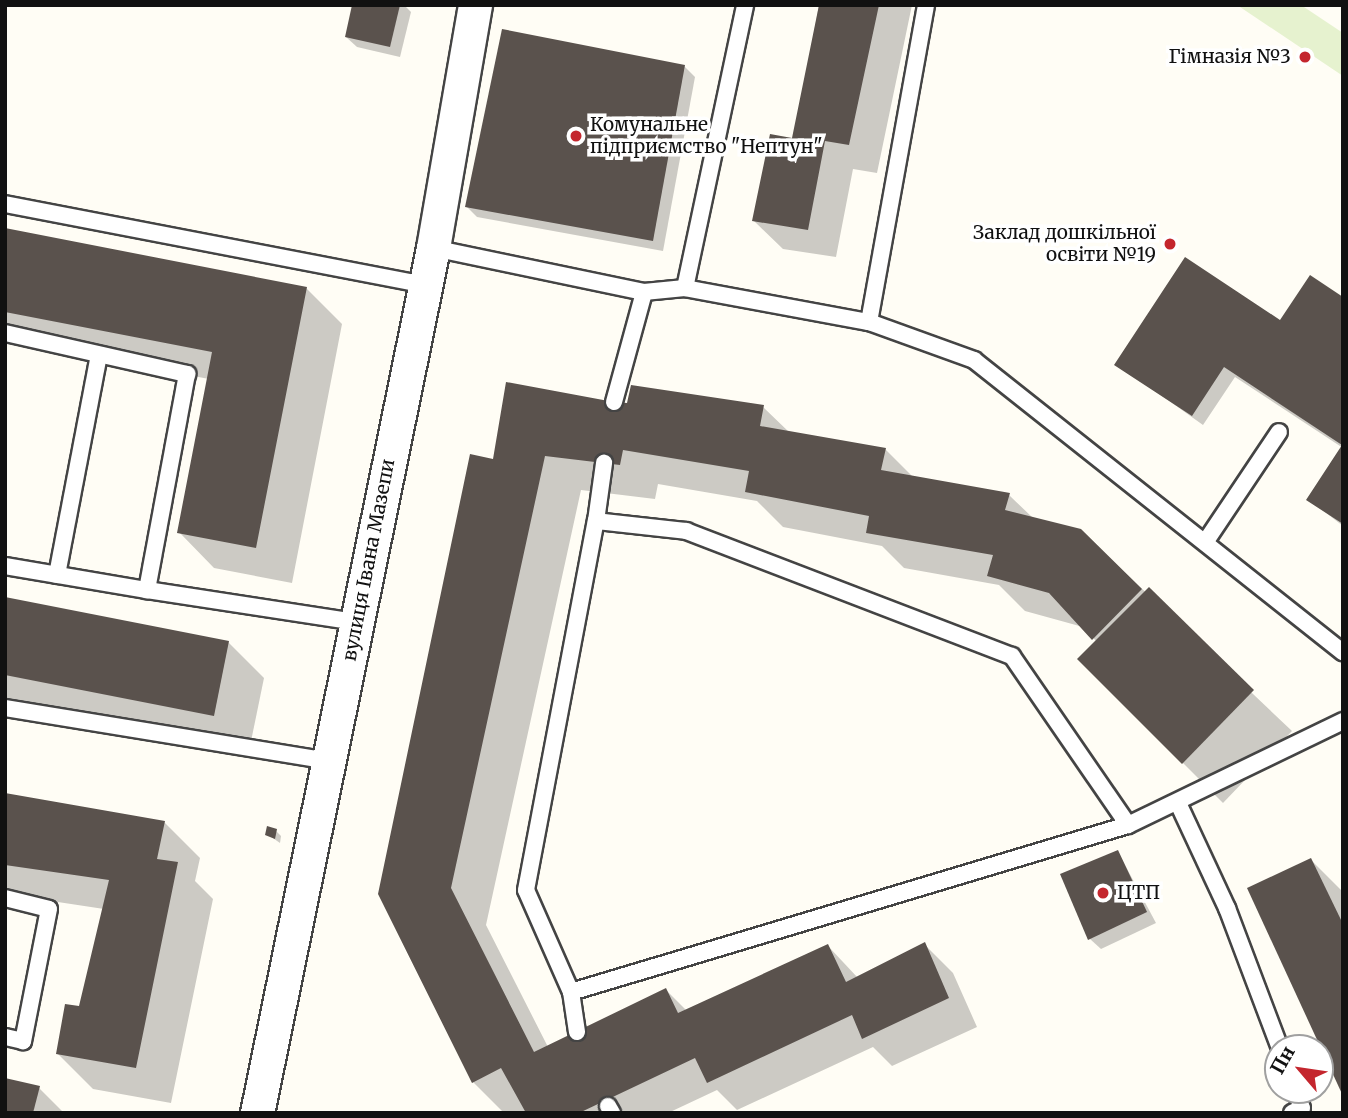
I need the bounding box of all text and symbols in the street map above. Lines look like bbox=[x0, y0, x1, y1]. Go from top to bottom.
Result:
place label: Гімназія №3 bbox=[1168, 46, 1291, 68]
marker: Гімназія №3 bbox=[1297, 49, 1313, 65]
place label: Комунальне підприємство "Нептун" bbox=[590, 114, 823, 158]
marker: Комунальне підприємство "Нептун" bbox=[568, 128, 584, 144]
place label: Заклад дошкільної освіти №19 bbox=[973, 222, 1156, 266]
marker: Заклад дошкільної освіти №19 bbox=[1162, 236, 1178, 252]
street label: вулиця Івана Мазепи bbox=[338, 457, 400, 663]
place label: ЦТП bbox=[1117, 882, 1160, 904]
marker: ЦТП bbox=[1095, 885, 1111, 901]
north arrow bbox=[1264, 1034, 1334, 1104]
text: Пн bbox=[1265, 1041, 1300, 1078]

